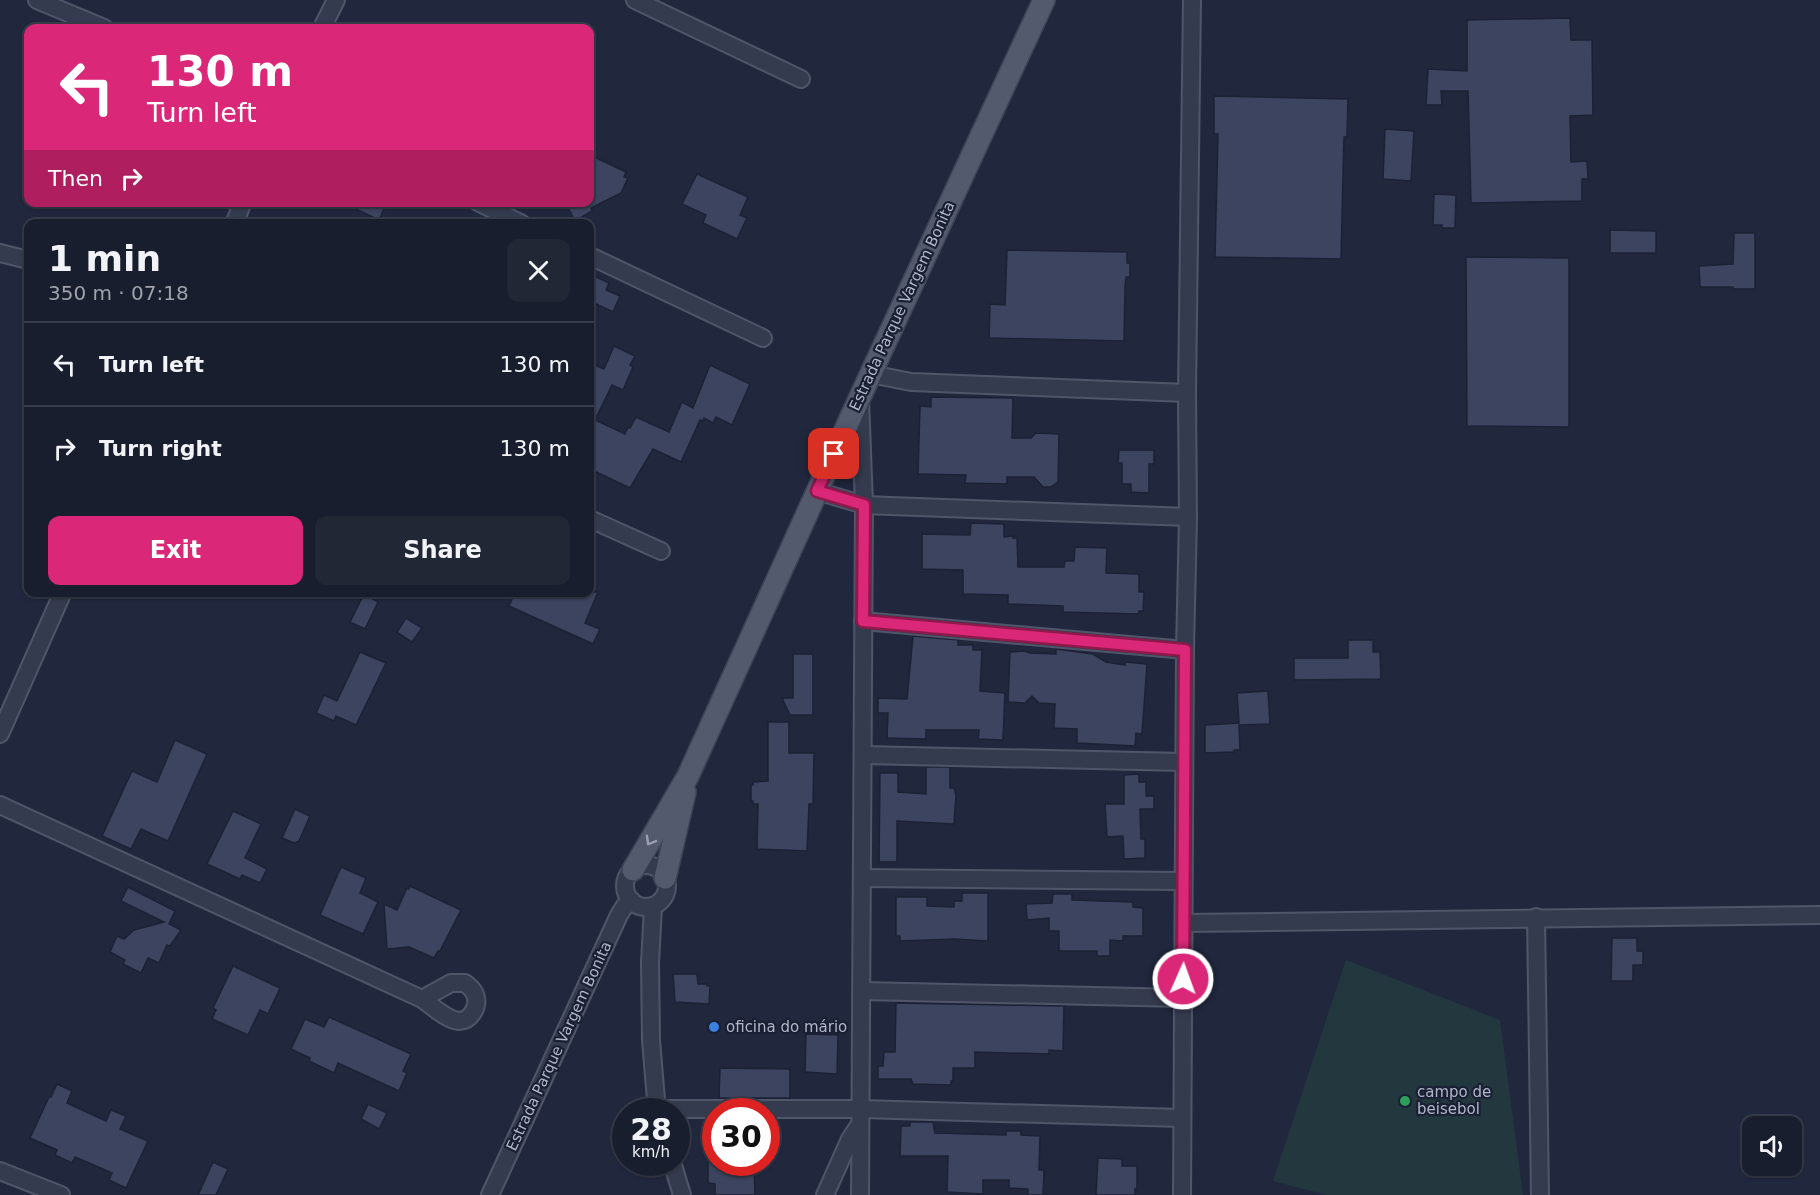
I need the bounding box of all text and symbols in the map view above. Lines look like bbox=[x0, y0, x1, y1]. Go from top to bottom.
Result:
text: 130 m bbox=[147, 47, 293, 96]
icon: left bbox=[48, 48, 126, 126]
text: Turn left bbox=[147, 97, 257, 128]
icon: right bbox=[115, 162, 148, 195]
text: Then bbox=[48, 166, 103, 191]
street label: Estrada Parque Vargem Bonita bbox=[845, 198, 959, 414]
text: 1 min bbox=[48, 238, 161, 279]
button: close bbox=[507, 239, 570, 302]
text: 350 m · 07:18 bbox=[48, 281, 189, 305]
icon: left bbox=[48, 348, 81, 381]
text: Turn left bbox=[99, 352, 204, 377]
text: 130 m bbox=[500, 352, 570, 377]
pin bbox=[808, 428, 859, 479]
icon: right bbox=[48, 432, 81, 465]
text: Turn right bbox=[99, 436, 222, 461]
text: 130 m bbox=[500, 436, 570, 461]
icon: arrive bbox=[817, 437, 850, 470]
button: Exit bbox=[48, 516, 303, 585]
button: Share bbox=[315, 516, 570, 585]
one-way arrow bbox=[646, 835, 657, 845]
street label: Estrada Parque Vargem Bonita bbox=[502, 938, 616, 1154]
position arrow bbox=[1151, 947, 1215, 1011]
place label: oficina do mário bbox=[726, 1018, 847, 1036]
marker: oficina do mário bbox=[707, 1020, 721, 1034]
place label: campo de beisebol bbox=[1417, 1083, 1491, 1118]
marker: campo de beisebol bbox=[1398, 1094, 1412, 1108]
speed limit sign: 30 bbox=[702, 1098, 780, 1176]
text: 28 bbox=[630, 1112, 672, 1147]
map controls bbox=[1742, 1116, 1802, 1176]
button: sound bbox=[1742, 1116, 1802, 1176]
text: km/h bbox=[632, 1143, 670, 1161]

